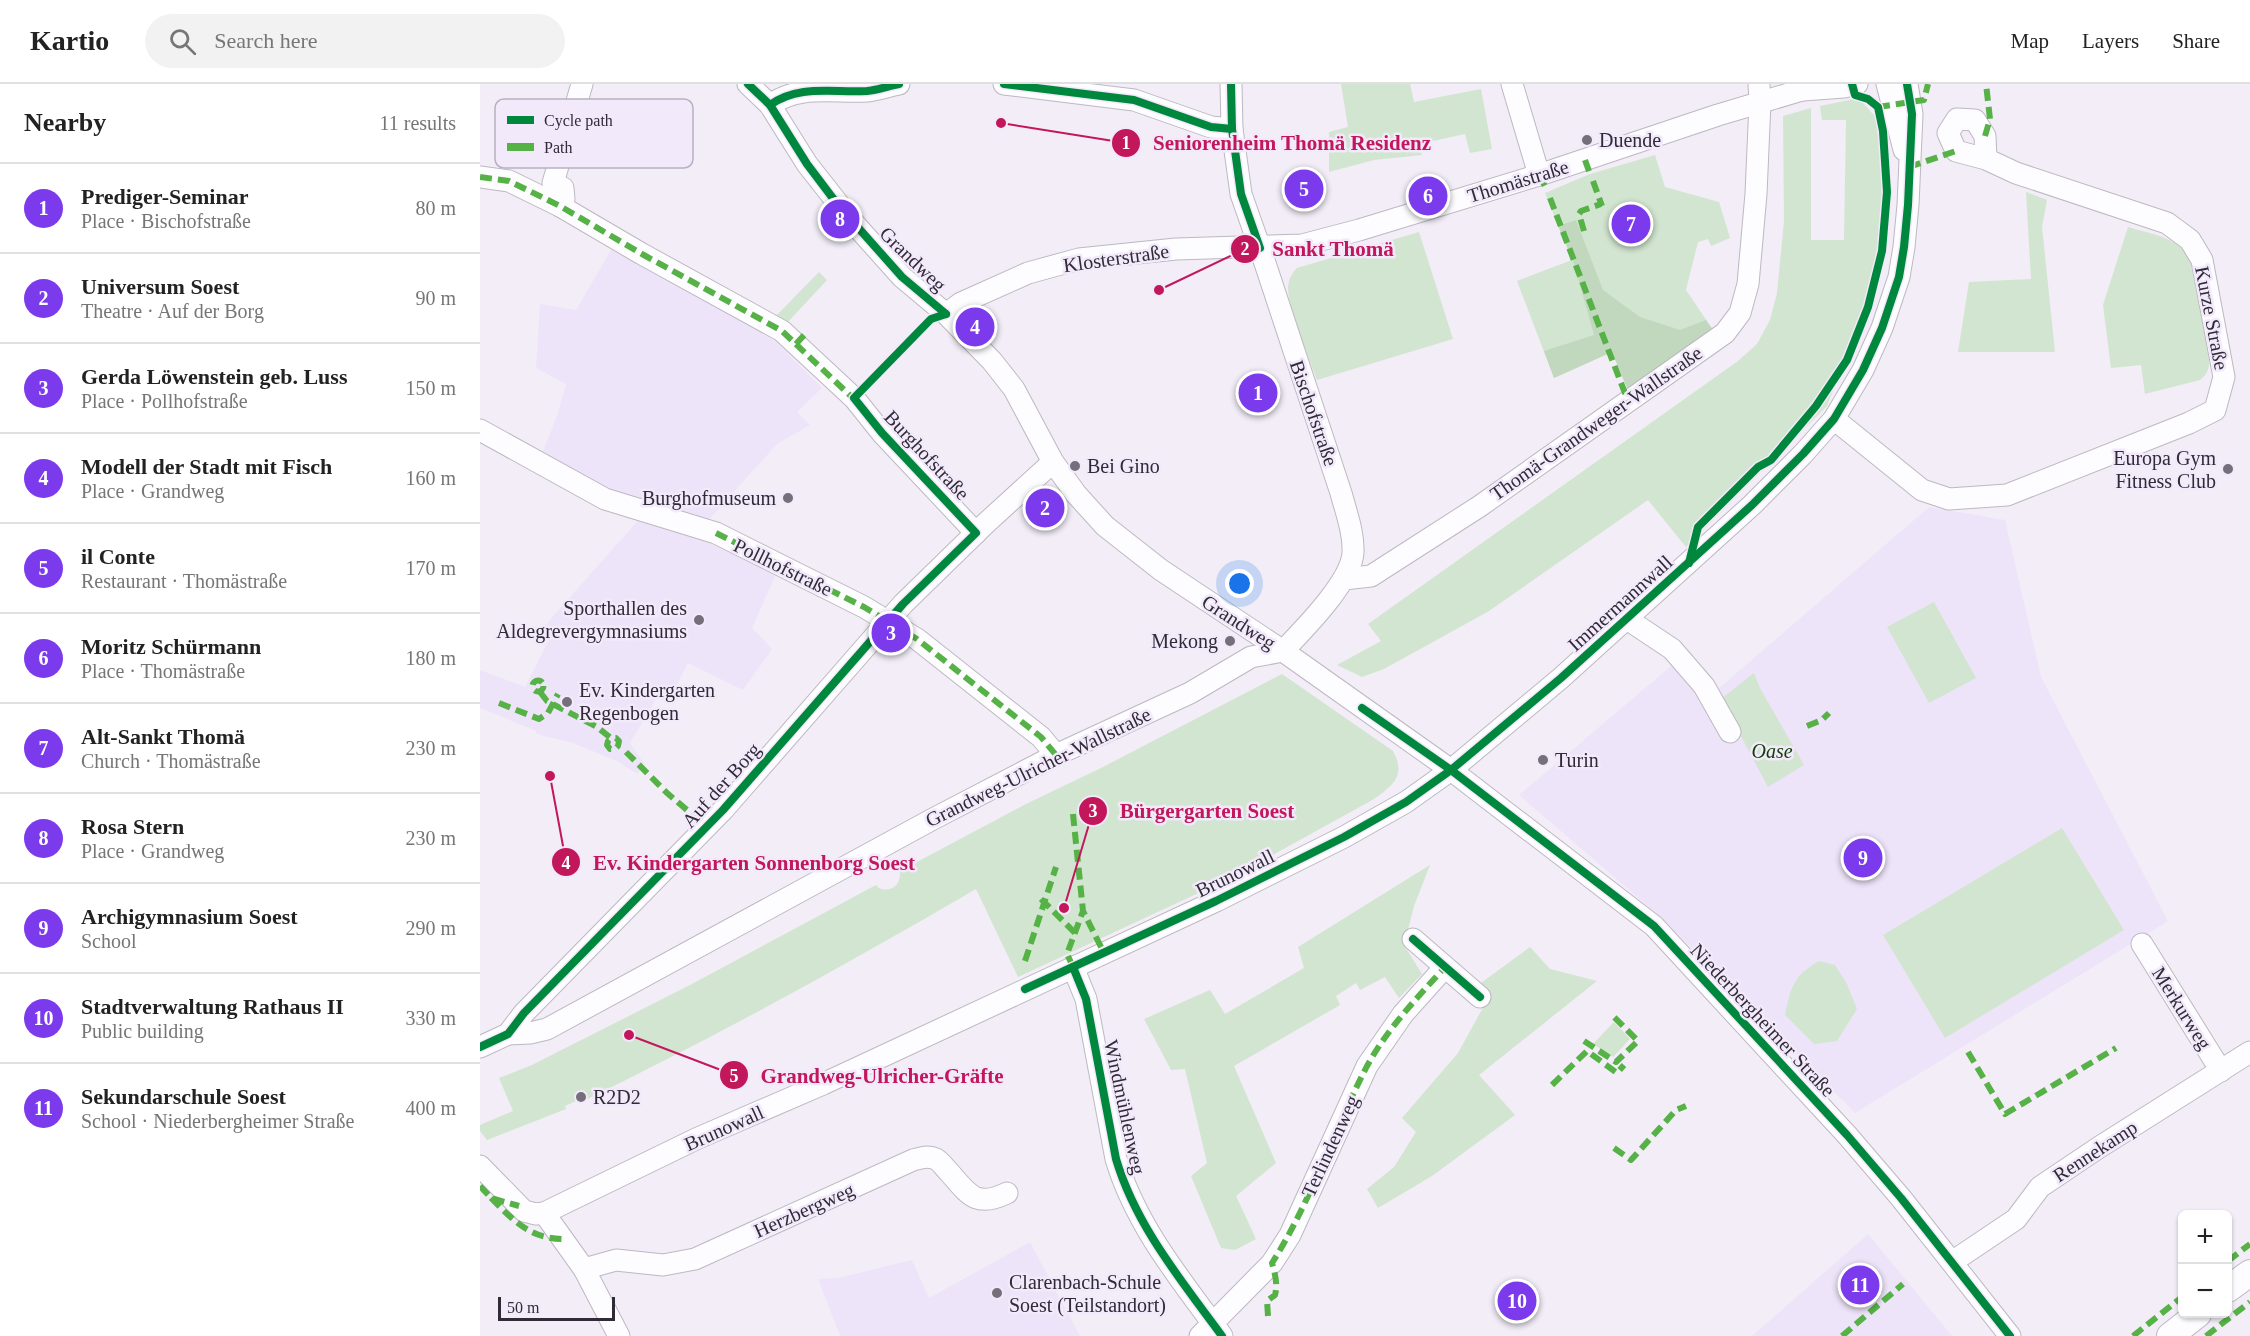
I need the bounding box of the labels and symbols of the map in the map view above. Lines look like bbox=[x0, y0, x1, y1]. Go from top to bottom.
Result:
legend bbox=[495, 99, 693, 168]
text: Cycle path bbox=[544, 112, 613, 130]
callout: Seniorenheim Thomä Residenz bbox=[1111, 123, 1444, 162]
place label: Duende bbox=[1599, 129, 1661, 151]
text: Seniorenheim Thomä Residenz bbox=[1153, 131, 1431, 155]
text: 1 bbox=[1122, 133, 1131, 153]
marker: Duende bbox=[1580, 133, 1594, 147]
text: Path bbox=[544, 139, 572, 156]
street label: Thomästraße bbox=[1465, 155, 1571, 207]
pin: 5 bbox=[1284, 166, 1324, 212]
pin: 6 bbox=[1408, 174, 1448, 218]
pin: 8 bbox=[820, 196, 860, 242]
pin: 7 bbox=[1612, 202, 1650, 246]
street label: Grandweg bbox=[875, 222, 951, 297]
callout: Sankt Thomä bbox=[1230, 229, 1406, 268]
text: Sankt Thomä bbox=[1272, 237, 1394, 261]
text: 2 bbox=[1241, 239, 1250, 259]
street label: Klosterstraße bbox=[1062, 240, 1170, 276]
street label: Kurze Straße bbox=[2191, 264, 2233, 372]
pin: 4 bbox=[956, 304, 994, 350]
street label: Thomä-Grandweger-Wallstraße bbox=[1486, 341, 1707, 506]
street label: Bischofstraße bbox=[1286, 357, 1342, 469]
pin: 1 bbox=[1238, 370, 1278, 416]
street label: Burghofstraße bbox=[879, 406, 974, 505]
place label: Europa Gym Fitness Club bbox=[2113, 447, 2216, 492]
place label: Bei Gino bbox=[1087, 455, 1160, 477]
marker: Bei Gino bbox=[1068, 459, 1082, 473]
marker: Europa Gym Fitness Club bbox=[2221, 462, 2235, 476]
pin: 2 bbox=[1026, 486, 1064, 530]
place label: Burghofmuseum bbox=[642, 487, 776, 510]
marker: Burghofmuseum bbox=[781, 491, 795, 505]
street label: Pollhofstraße bbox=[730, 534, 836, 600]
street label: Immermannwall bbox=[1564, 550, 1677, 655]
your location bbox=[1225, 569, 1254, 598]
street label: Grandweg bbox=[1198, 590, 1280, 655]
place label: Sporthallen des Aldegrevergymnasiums bbox=[496, 597, 687, 643]
pin: 3 bbox=[872, 610, 910, 656]
marker: Sporthallen des Aldegrevergymnasiums bbox=[692, 613, 706, 627]
place label: Mekong bbox=[1151, 630, 1218, 653]
marker: Mekong bbox=[1223, 634, 1237, 648]
place label: Ev. Kindergarten Regenbogen bbox=[579, 679, 715, 725]
marker: Ev. Kindergarten Regenbogen bbox=[560, 695, 574, 709]
street label: Grandweg-Ulricher-Wallstraße bbox=[922, 703, 1155, 832]
street label: Auf der Borg bbox=[677, 738, 765, 833]
park label: Oase bbox=[1751, 740, 1793, 762]
place label: Turin bbox=[1555, 749, 1599, 771]
marker: Turin bbox=[1536, 753, 1550, 767]
callout: Bürgergarten Soest bbox=[1078, 791, 1306, 830]
text: Bürgergarten Soest bbox=[1120, 799, 1294, 823]
text: 3 bbox=[1089, 801, 1098, 821]
pin: 9 bbox=[1844, 836, 1882, 880]
callout: Ev. Kindergarten Sonnenborg Soest bbox=[551, 843, 927, 882]
street label: Brunowall bbox=[1192, 844, 1278, 901]
text: Ev. Kindergarten Sonnenborg Soest bbox=[593, 851, 915, 875]
text: 4 bbox=[562, 853, 571, 873]
street label: Niederbergheimer Straße bbox=[1686, 939, 1840, 1102]
street label: Merkurweg bbox=[2147, 963, 2216, 1054]
street label: Windmühlenweg bbox=[1099, 1038, 1150, 1176]
callout: Grandweg-Ulricher-Gräfte bbox=[719, 1056, 1016, 1095]
text: Grandweg-Ulricher-Gräfte bbox=[761, 1064, 1003, 1088]
text: 5 bbox=[730, 1066, 739, 1086]
place label: R2D2 bbox=[593, 1086, 641, 1108]
marker: R2D2 bbox=[574, 1090, 588, 1104]
street label: Terlindenweg bbox=[1297, 1092, 1364, 1201]
street label: Brunowall bbox=[681, 1101, 767, 1155]
street label: Rennekamp bbox=[2049, 1116, 2142, 1187]
street label: Herzbergweg bbox=[750, 1178, 858, 1243]
pin: 11 bbox=[1840, 1262, 1880, 1308]
place label: Clarenbach-Schule Soest (Teilstandort) bbox=[1009, 1271, 1166, 1317]
pin: 10 bbox=[1498, 1278, 1536, 1324]
marker: Clarenbach-Schule Soest (Teilstandort) bbox=[990, 1286, 1004, 1300]
scale bar bbox=[498, 1294, 615, 1322]

